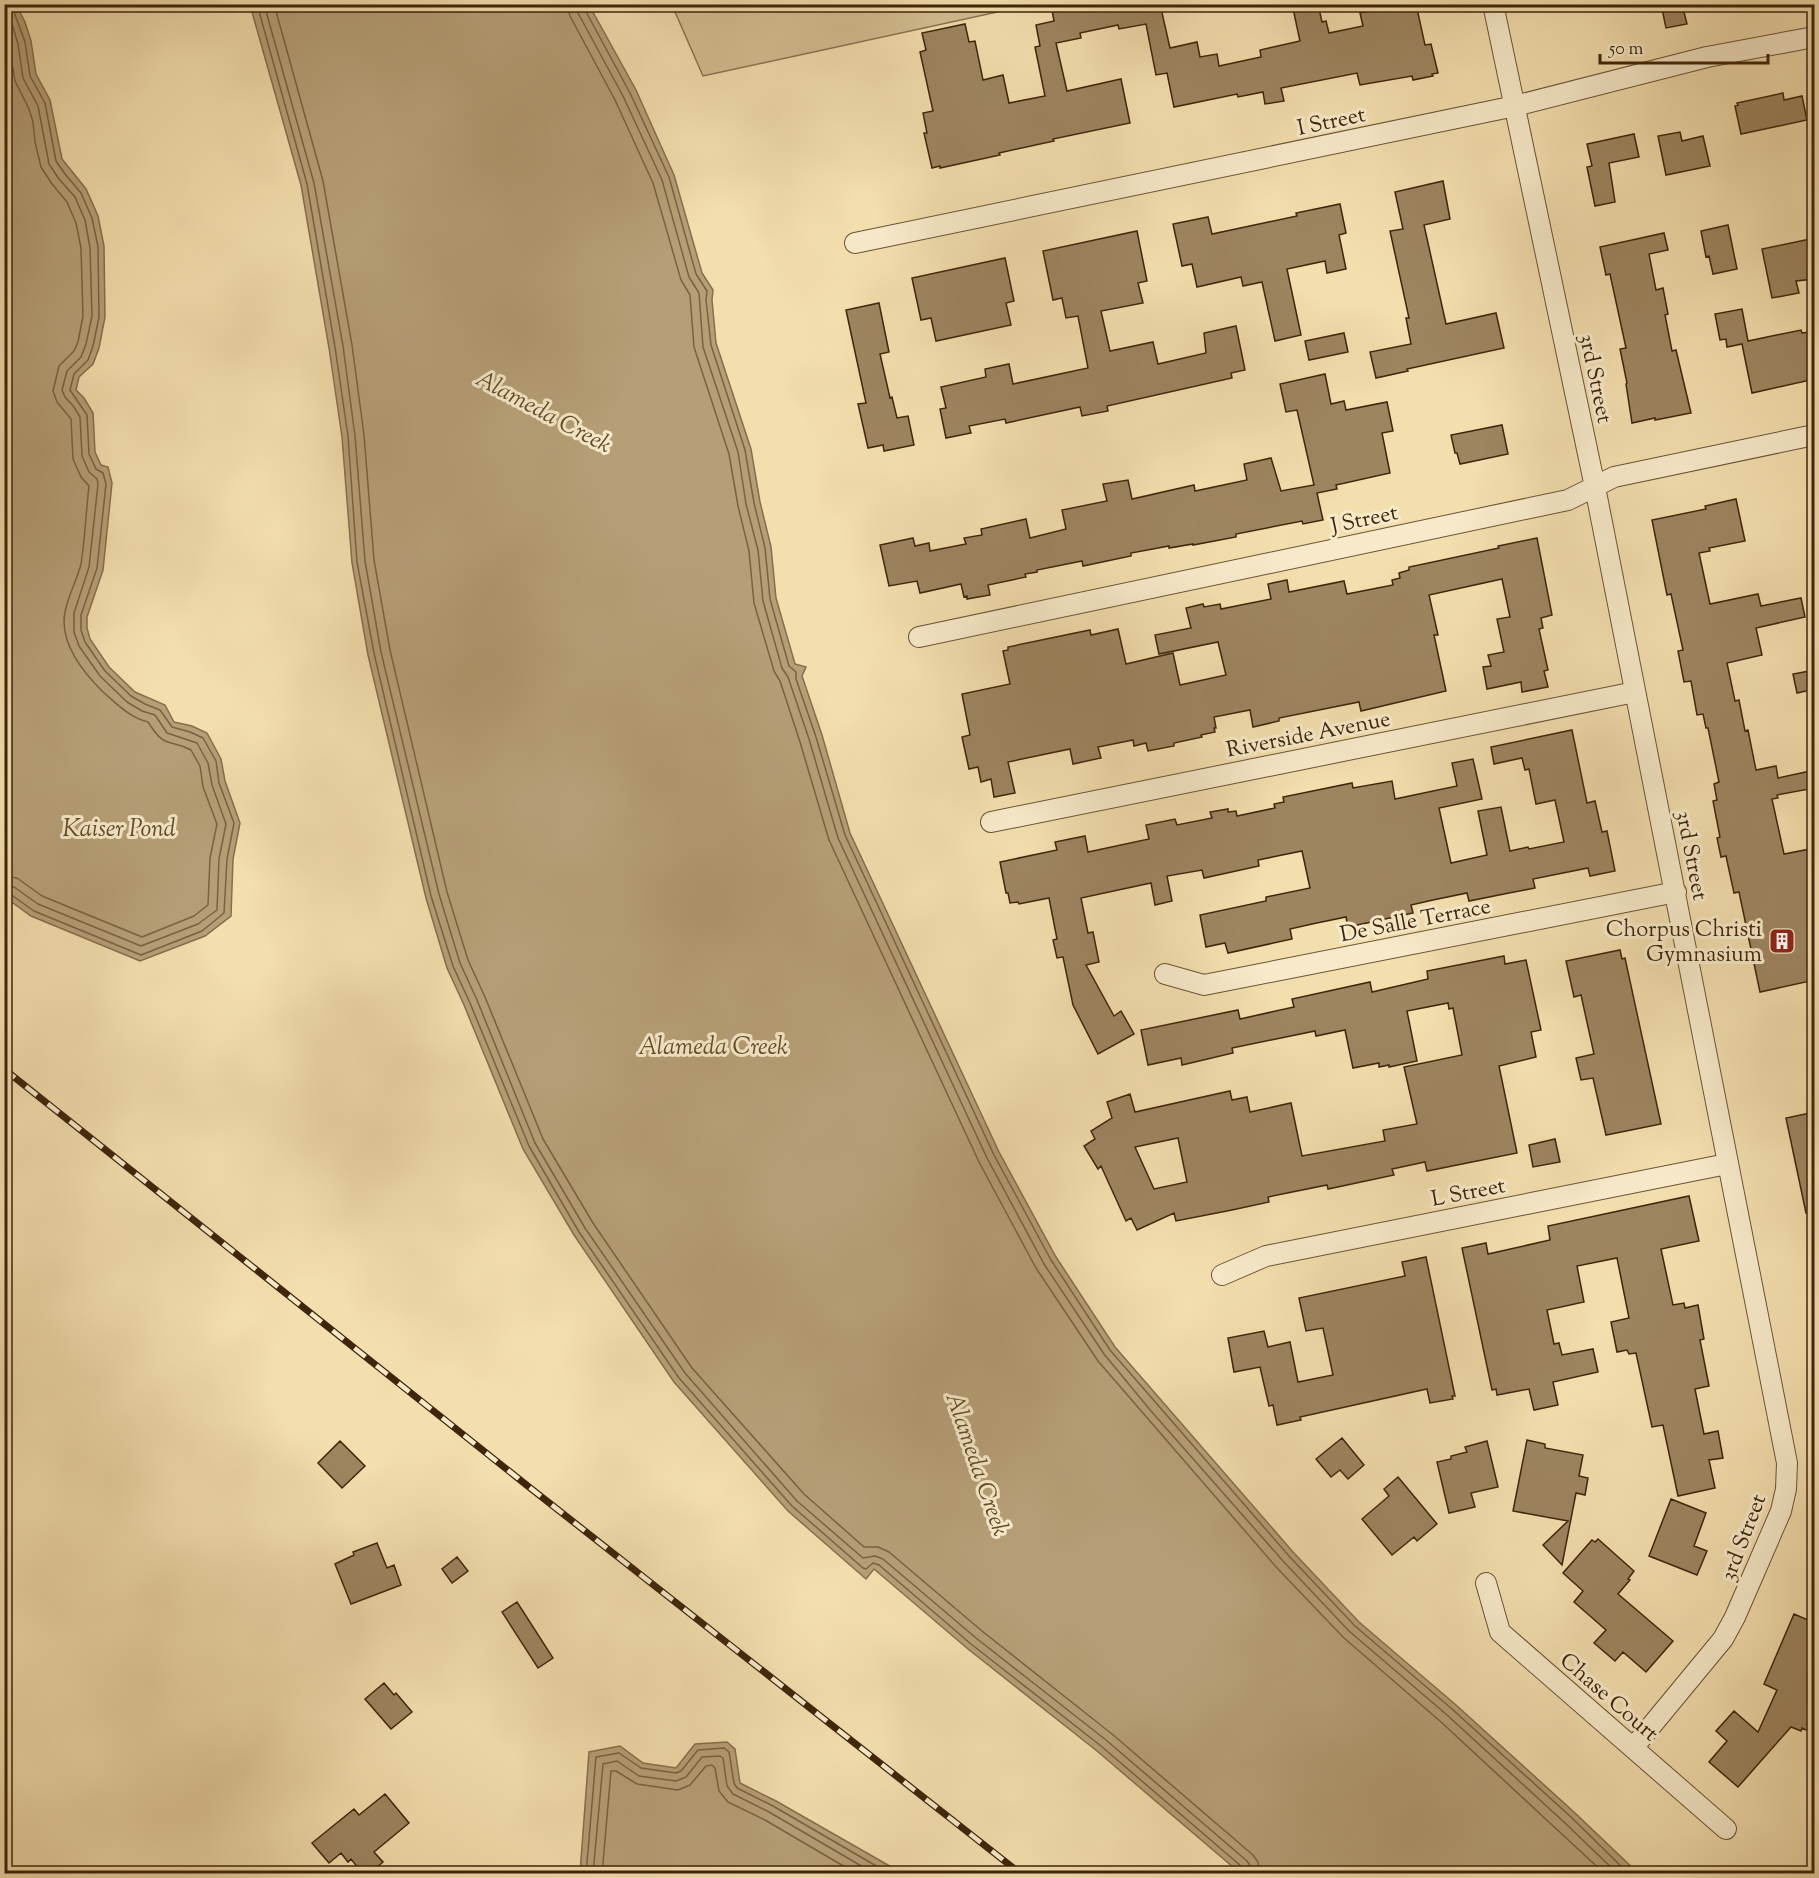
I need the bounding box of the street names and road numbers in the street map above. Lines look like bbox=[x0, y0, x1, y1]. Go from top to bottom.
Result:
street label: I Street bbox=[1295, 100, 1369, 146]
street label: 3rd Street bbox=[1569, 331, 1619, 427]
street label: J Street bbox=[1327, 498, 1402, 544]
street label: Riverside Avenue bbox=[1224, 704, 1393, 768]
street label: 3rd Street bbox=[1666, 808, 1715, 904]
street label: De Salle Terrace bbox=[1337, 892, 1494, 952]
street label: L Street bbox=[1429, 1171, 1509, 1217]
street label: 3rd Street bbox=[1714, 1489, 1776, 1586]
street label: Chase Court bbox=[1551, 1646, 1665, 1751]

